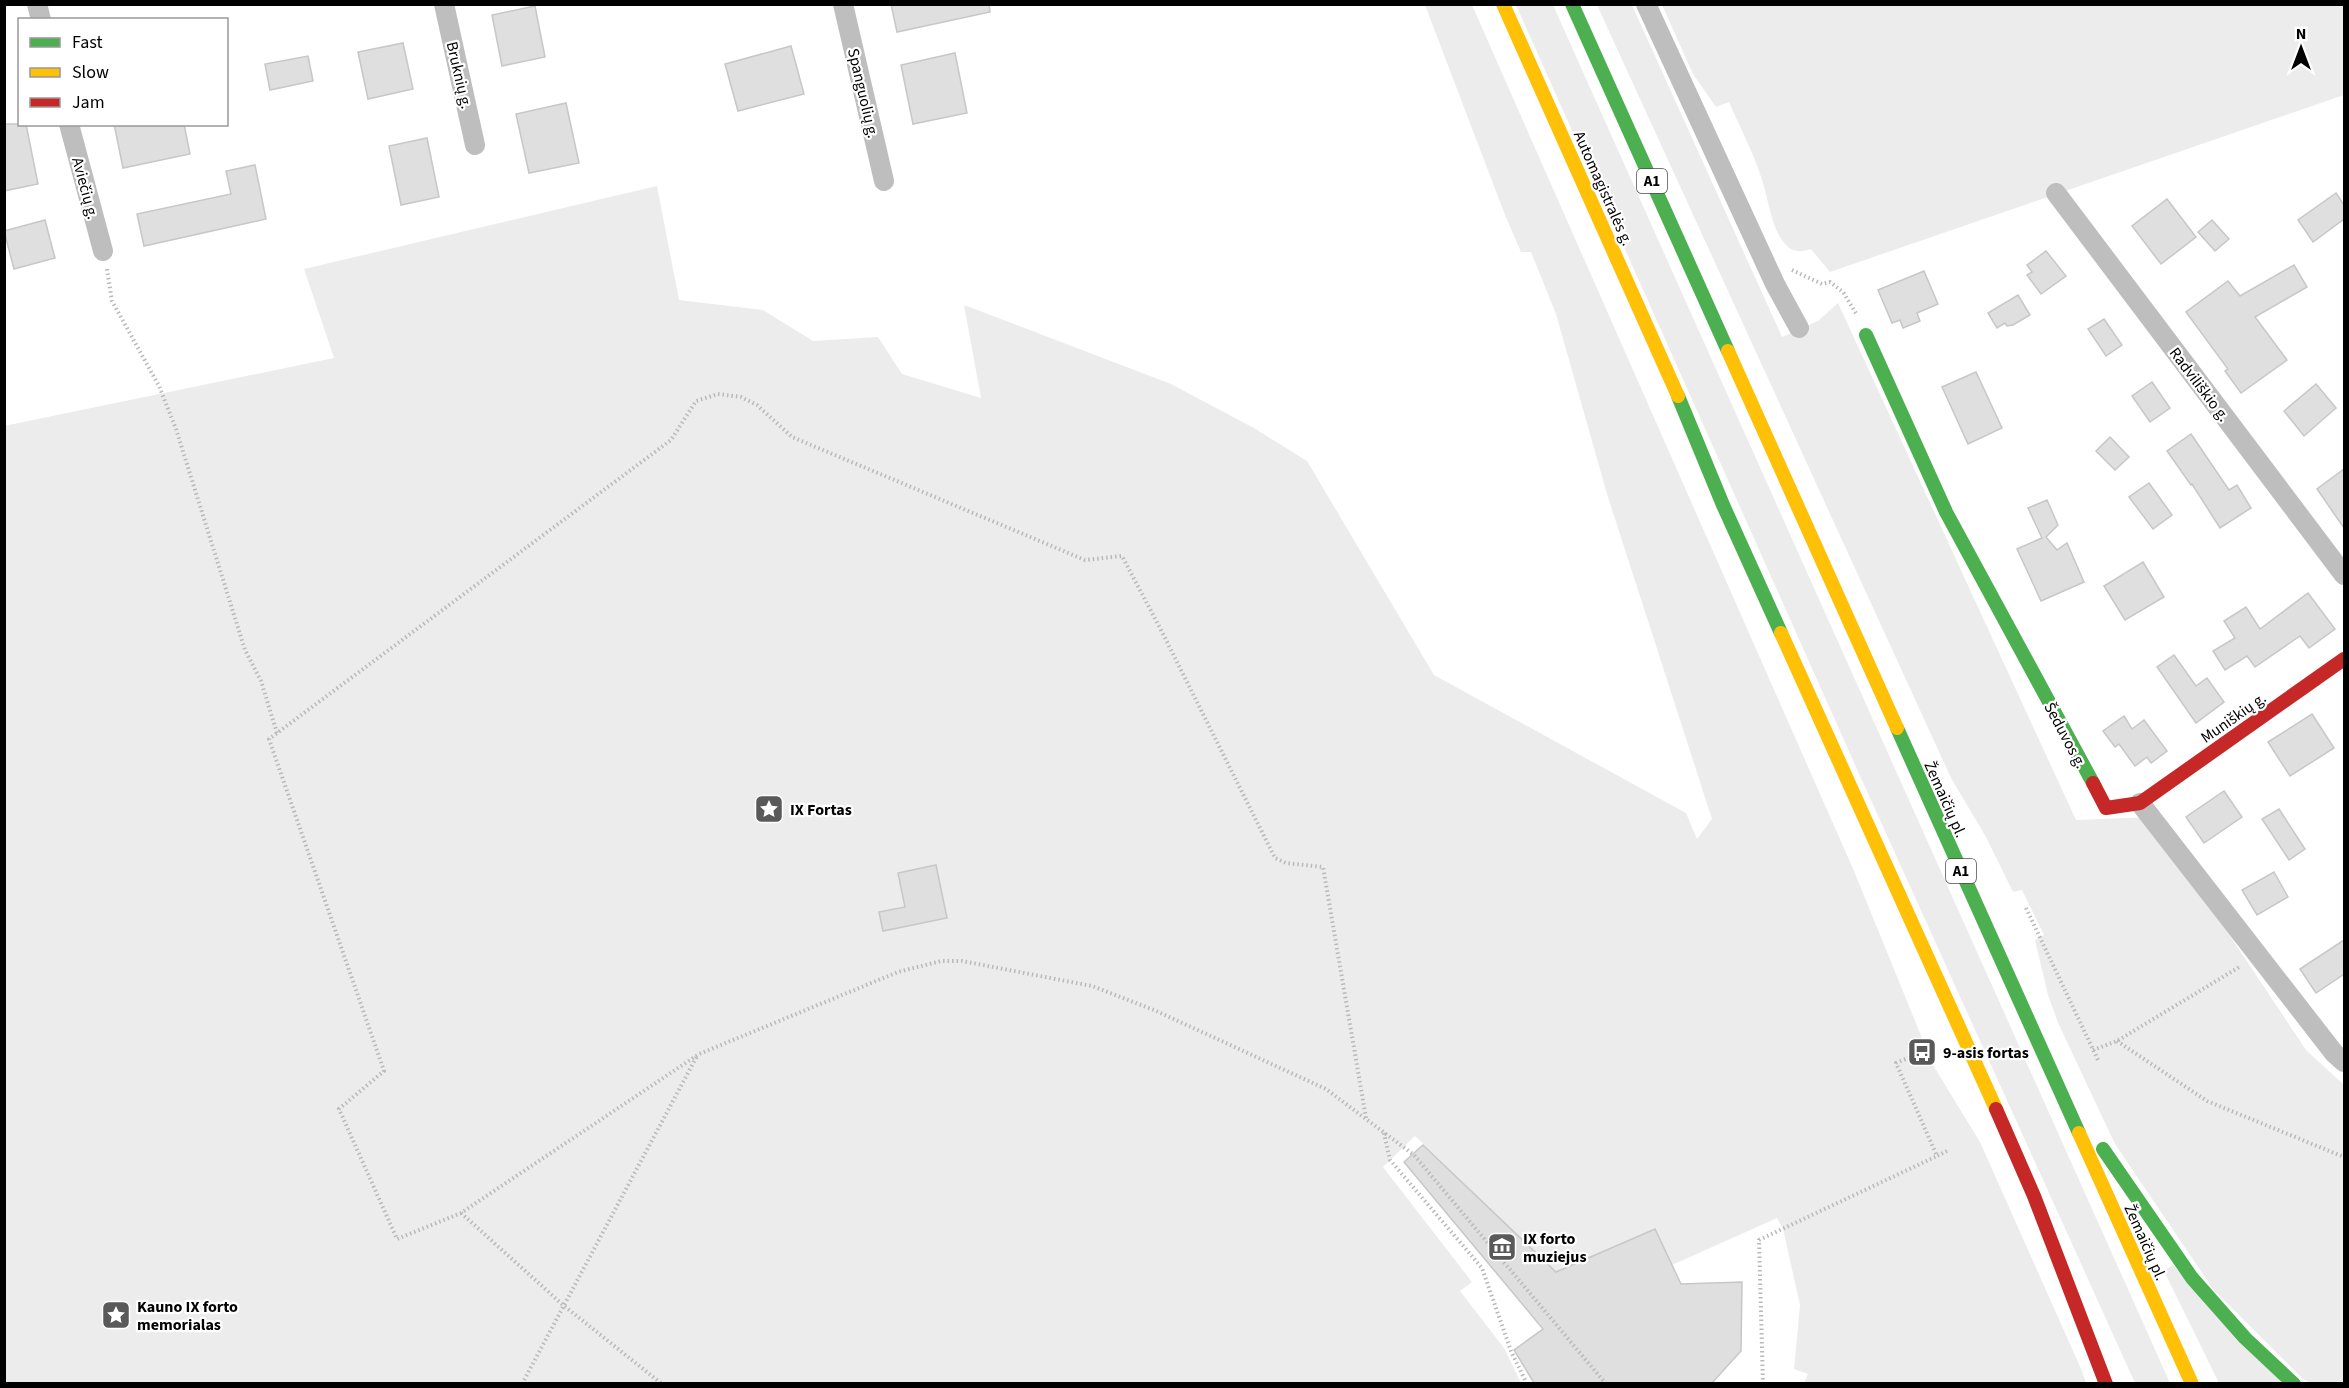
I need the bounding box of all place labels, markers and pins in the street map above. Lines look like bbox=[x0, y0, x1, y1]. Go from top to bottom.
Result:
place icon: IX Fortas bbox=[753, 793, 785, 825]
place label: IX Fortas bbox=[790, 799, 852, 821]
bus stop icon: 9-asis fortas bbox=[1906, 1036, 1938, 1068]
place label: 9-asis fortas bbox=[1943, 1042, 2029, 1064]
place label: IX forto muziejus bbox=[1523, 1228, 1587, 1268]
museum icon: IX forto muziejus bbox=[1486, 1231, 1518, 1263]
place label: Kauno IX forto memorialas bbox=[137, 1296, 238, 1336]
place icon: Kauno IX forto memorialas bbox=[100, 1299, 132, 1331]

